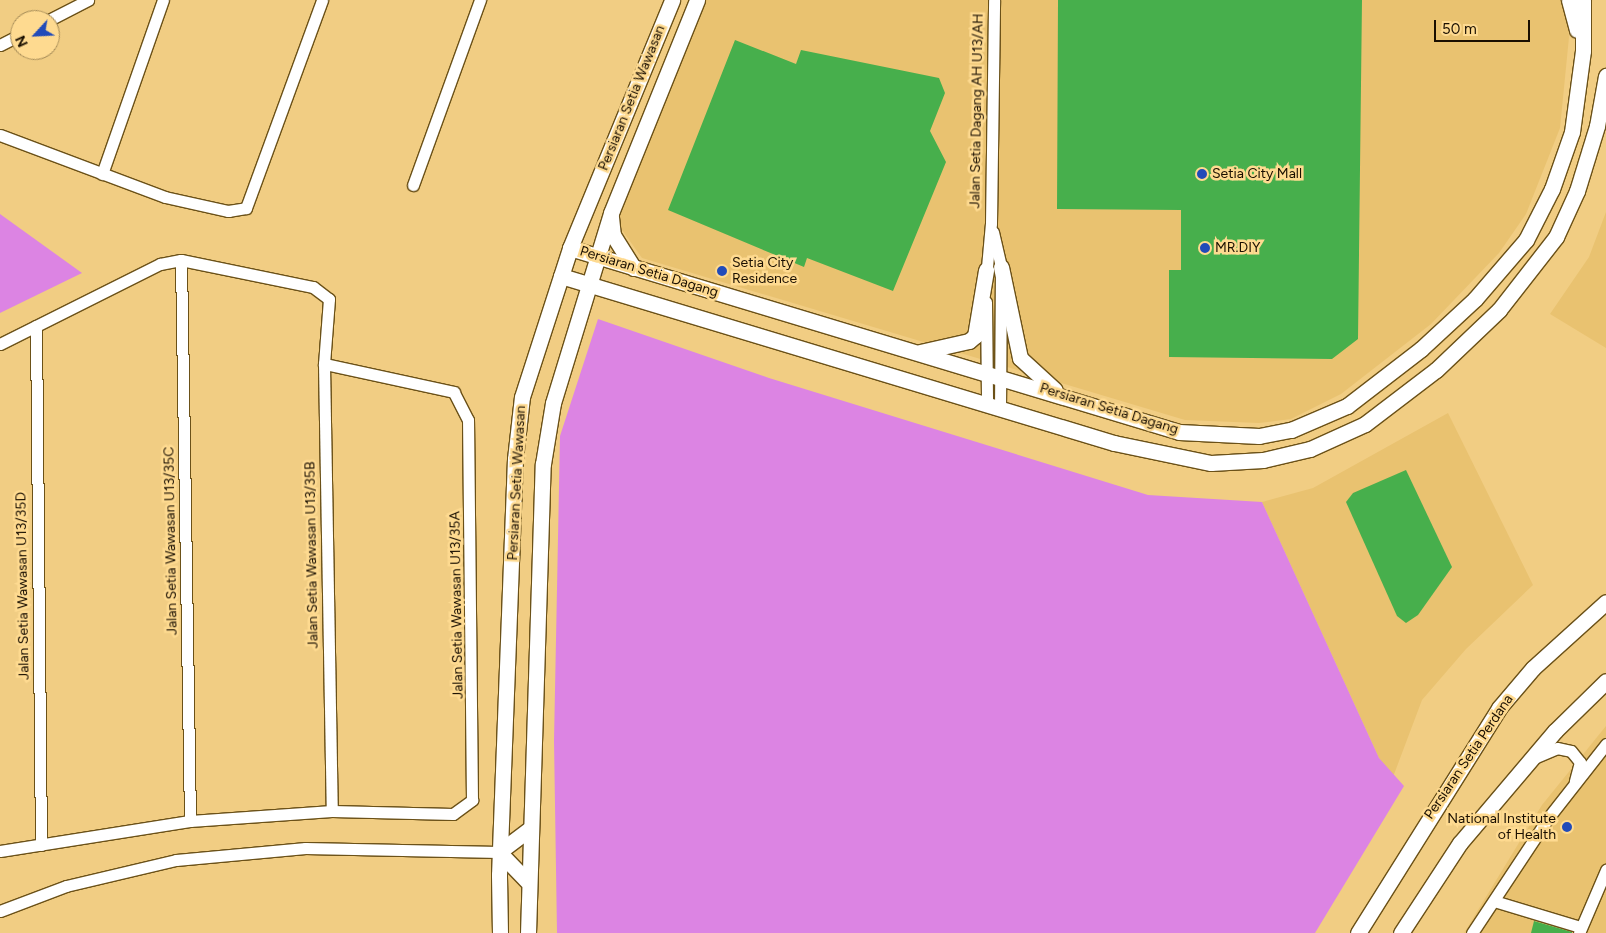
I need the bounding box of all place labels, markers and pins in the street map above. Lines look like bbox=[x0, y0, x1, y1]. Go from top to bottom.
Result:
place label: Setia City Mall bbox=[1212, 166, 1302, 182]
marker: Setia City Mall bbox=[1196, 168, 1208, 180]
place label: MR.DIY bbox=[1215, 240, 1260, 256]
marker: MR.DIY bbox=[1199, 242, 1211, 254]
place label: Setia City Residence bbox=[732, 255, 797, 288]
marker: Setia City Residence bbox=[716, 265, 728, 277]
place label: National Institute of Health bbox=[1447, 811, 1556, 844]
marker: National Institute of Health bbox=[1560, 820, 1574, 834]

